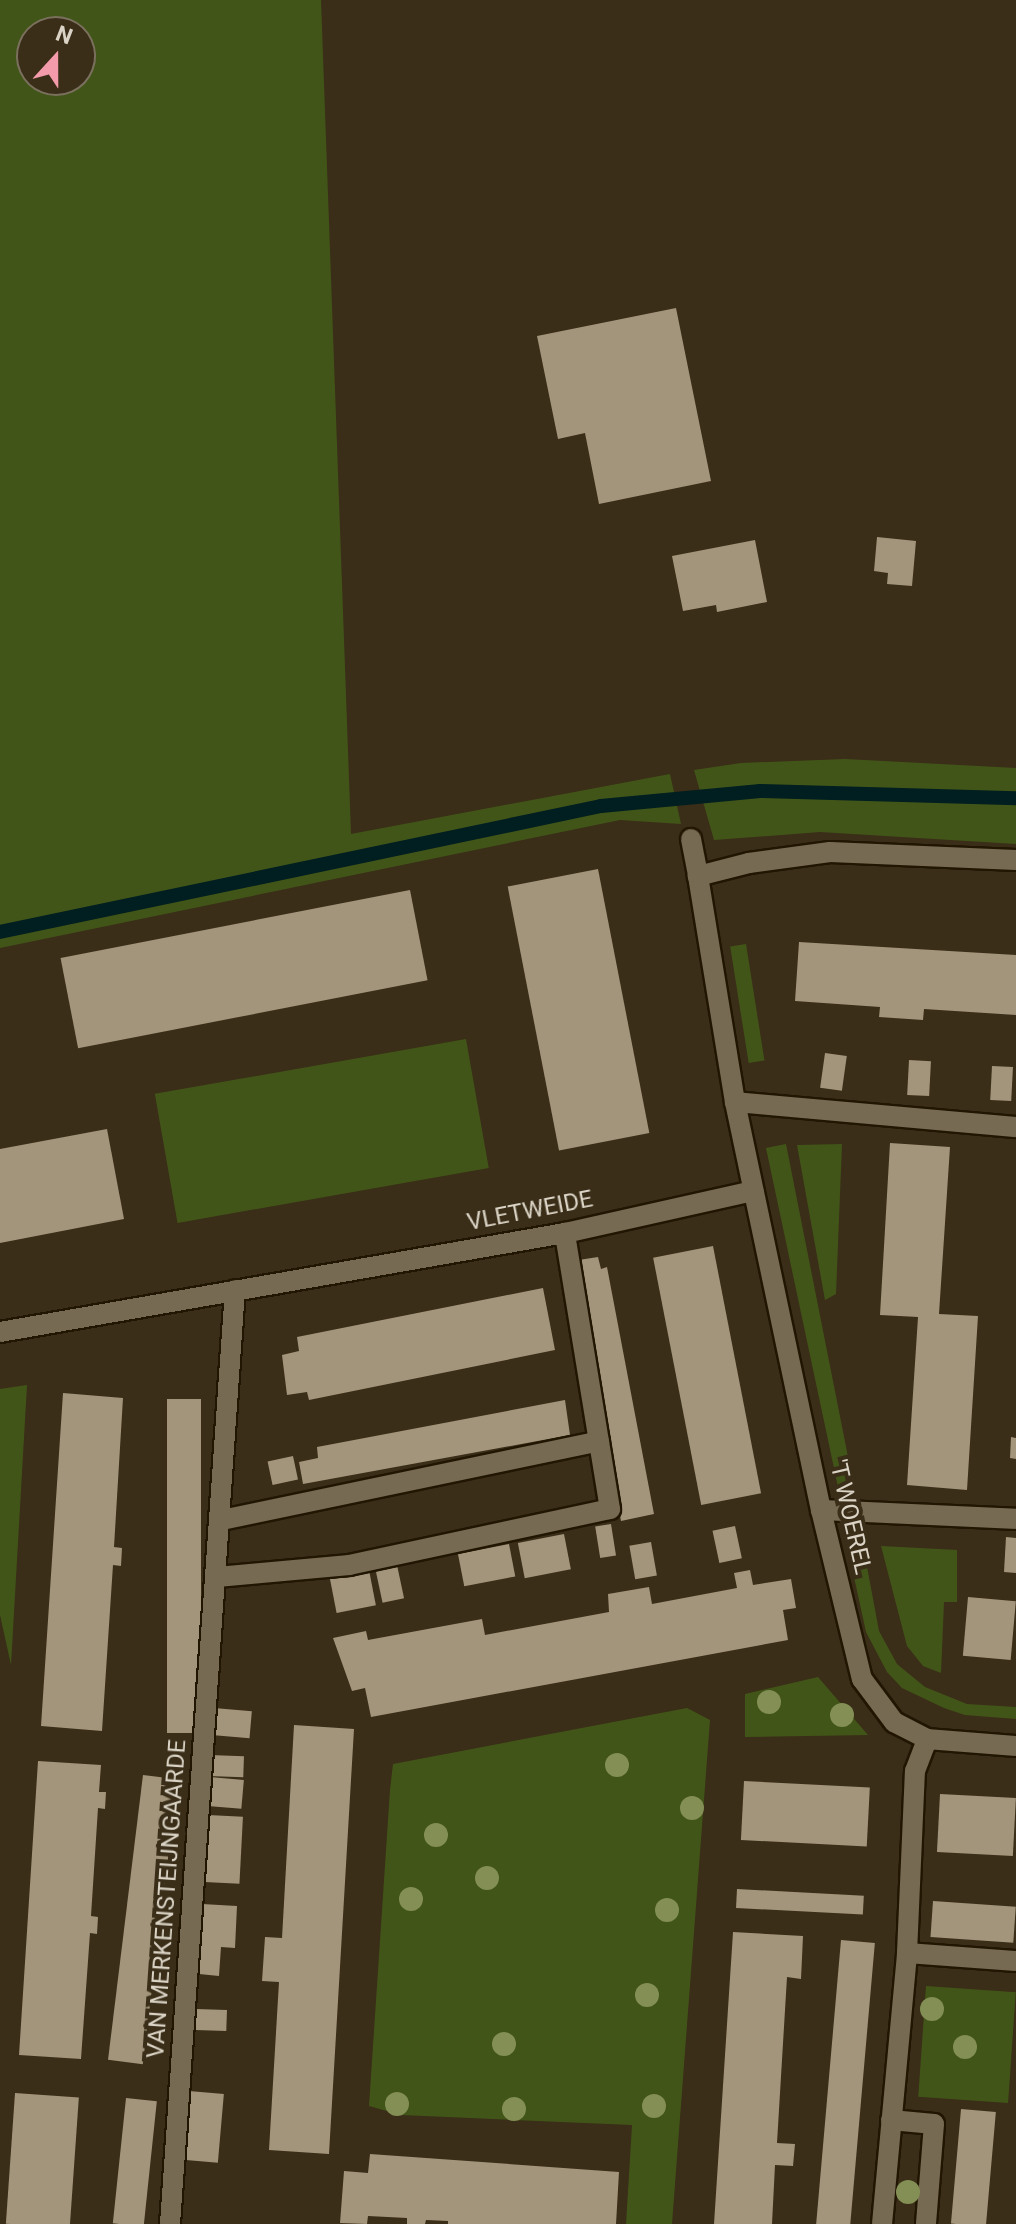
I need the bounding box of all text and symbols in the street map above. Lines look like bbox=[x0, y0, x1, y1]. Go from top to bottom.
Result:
north arrow bbox=[16, 16, 96, 96]
text: N bbox=[52, 21, 76, 49]
street label: VLETWEIDE bbox=[465, 1185, 595, 1237]
street label: 'T WOEREL bbox=[823, 1457, 877, 1577]
street label: VAN MERKENSTEIJNGAARDE bbox=[141, 1739, 193, 2059]

